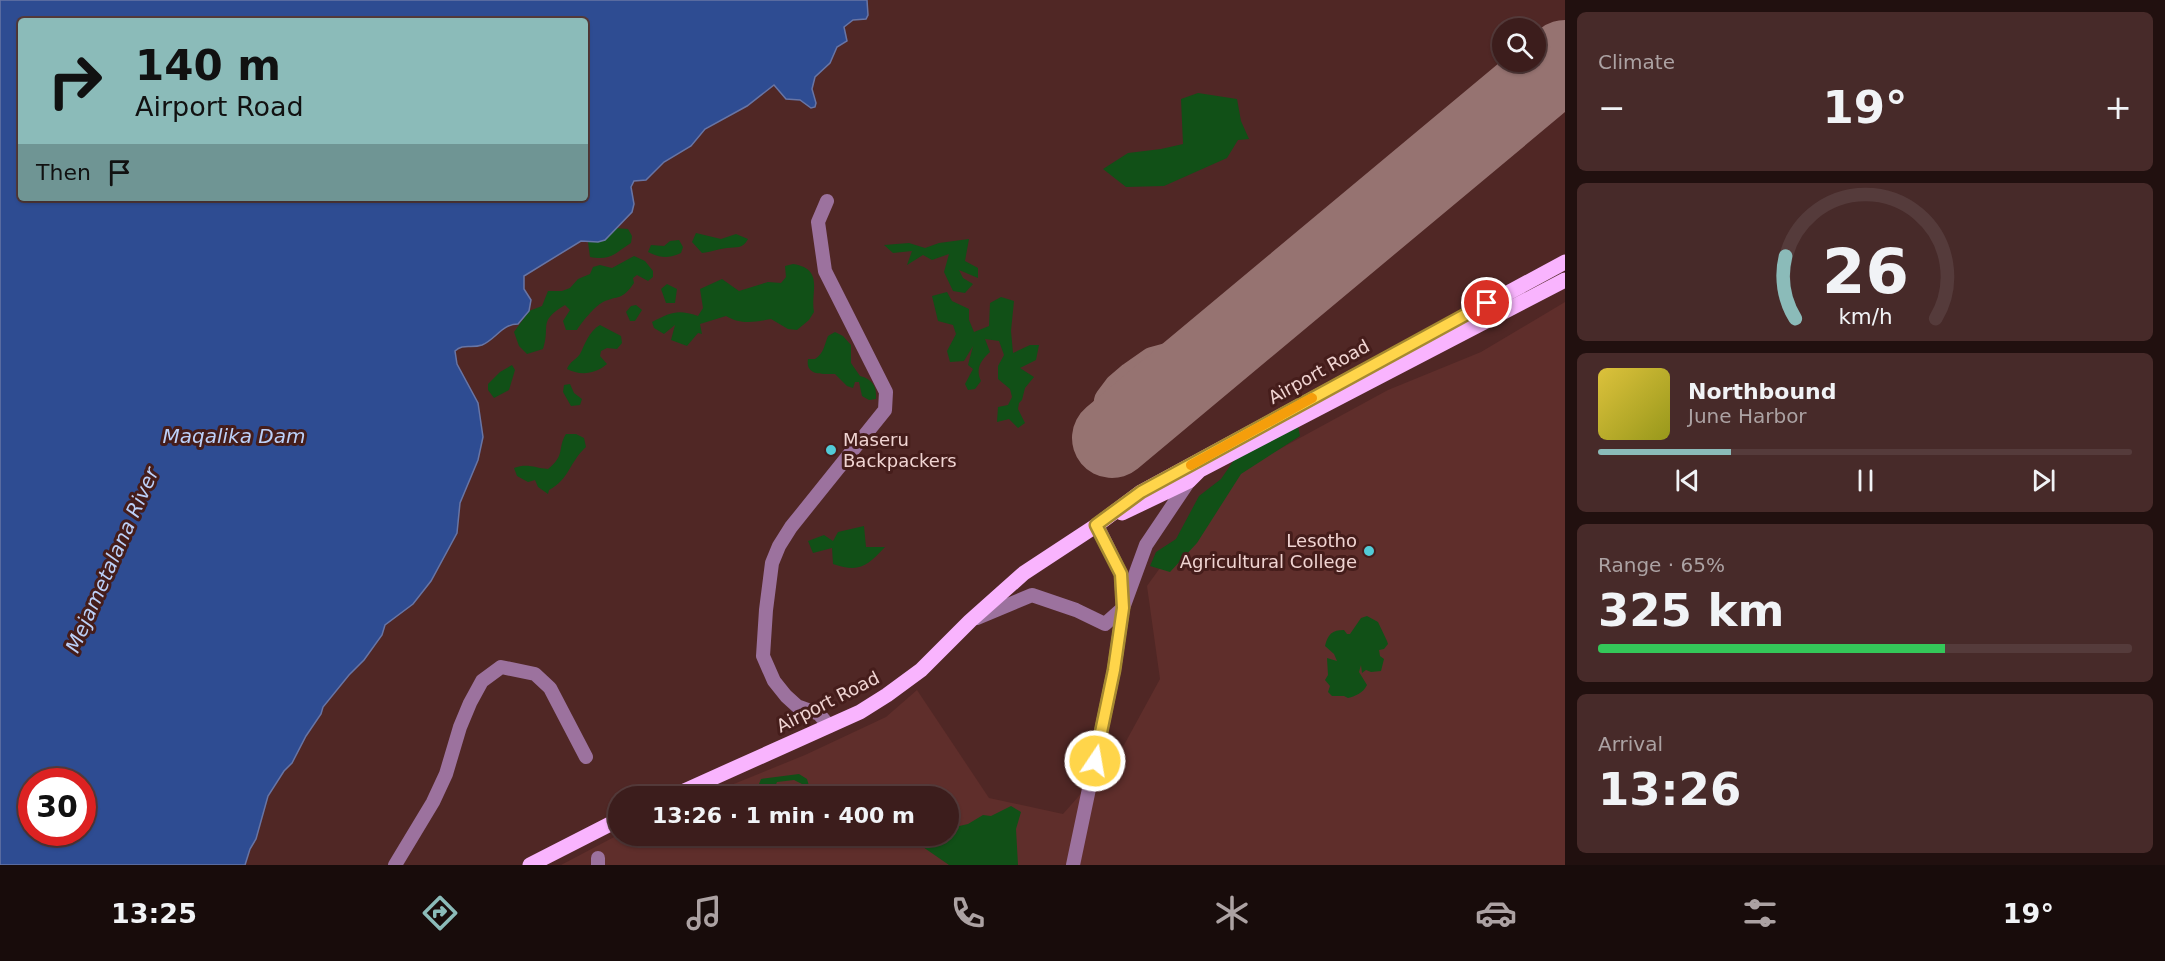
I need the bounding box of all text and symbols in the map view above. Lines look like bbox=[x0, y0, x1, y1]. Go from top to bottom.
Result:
map controls bbox=[1492, 18, 1546, 72]
button: search bbox=[1492, 18, 1546, 72]
text: 140 m bbox=[135, 41, 281, 90]
icon: right bbox=[36, 42, 114, 120]
text: Climate bbox=[1598, 50, 1675, 74]
text: 19° bbox=[1822, 81, 1908, 134]
text: − bbox=[1598, 88, 1626, 127]
text: + bbox=[2104, 88, 2132, 127]
text: Airport Road bbox=[135, 91, 304, 122]
icon: arrive bbox=[103, 156, 136, 189]
text: Then bbox=[36, 160, 91, 185]
text: 26 bbox=[1822, 235, 1908, 308]
pin bbox=[1461, 277, 1512, 328]
icon: arrive bbox=[1470, 286, 1503, 319]
text: km/h bbox=[1838, 304, 1892, 329]
street label: Airport Road bbox=[1264, 335, 1373, 408]
text: Northbound bbox=[1688, 379, 1837, 404]
text: June Harbor bbox=[1688, 404, 1807, 428]
water label: Maqalika Dam bbox=[163, 424, 305, 448]
place label: Maseru Backpackers bbox=[843, 429, 957, 471]
marker: Maseru Backpackers bbox=[824, 443, 838, 457]
water label: Mejametalana River bbox=[60, 462, 164, 656]
icon: previous bbox=[1671, 464, 1704, 497]
icon: pause bbox=[1849, 464, 1882, 497]
icon: next bbox=[2027, 464, 2060, 497]
place label: Lesotho Agricultural College bbox=[1180, 530, 1357, 572]
marker: Lesotho Agricultural College bbox=[1362, 544, 1376, 558]
text: Range · 65% bbox=[1598, 553, 1725, 577]
text: 325 km bbox=[1598, 584, 1784, 637]
street label: Airport Road bbox=[773, 667, 883, 736]
position arrow bbox=[1063, 729, 1127, 793]
text: Arrival bbox=[1598, 732, 1663, 756]
text: 13:26 bbox=[1598, 763, 1741, 816]
speed limit sign: 30 bbox=[18, 768, 96, 846]
text: 13:26 · 1 min · 400 m bbox=[652, 803, 915, 828]
icon: directions bbox=[419, 892, 461, 934]
icon: music bbox=[683, 892, 725, 934]
icon: phone bbox=[947, 892, 989, 934]
icon: climate bbox=[1211, 892, 1253, 934]
icon: car bbox=[1475, 892, 1517, 934]
icon: filters bbox=[1739, 892, 1781, 934]
text: 13:25 bbox=[111, 898, 197, 929]
text: 19° bbox=[2003, 898, 2054, 929]

